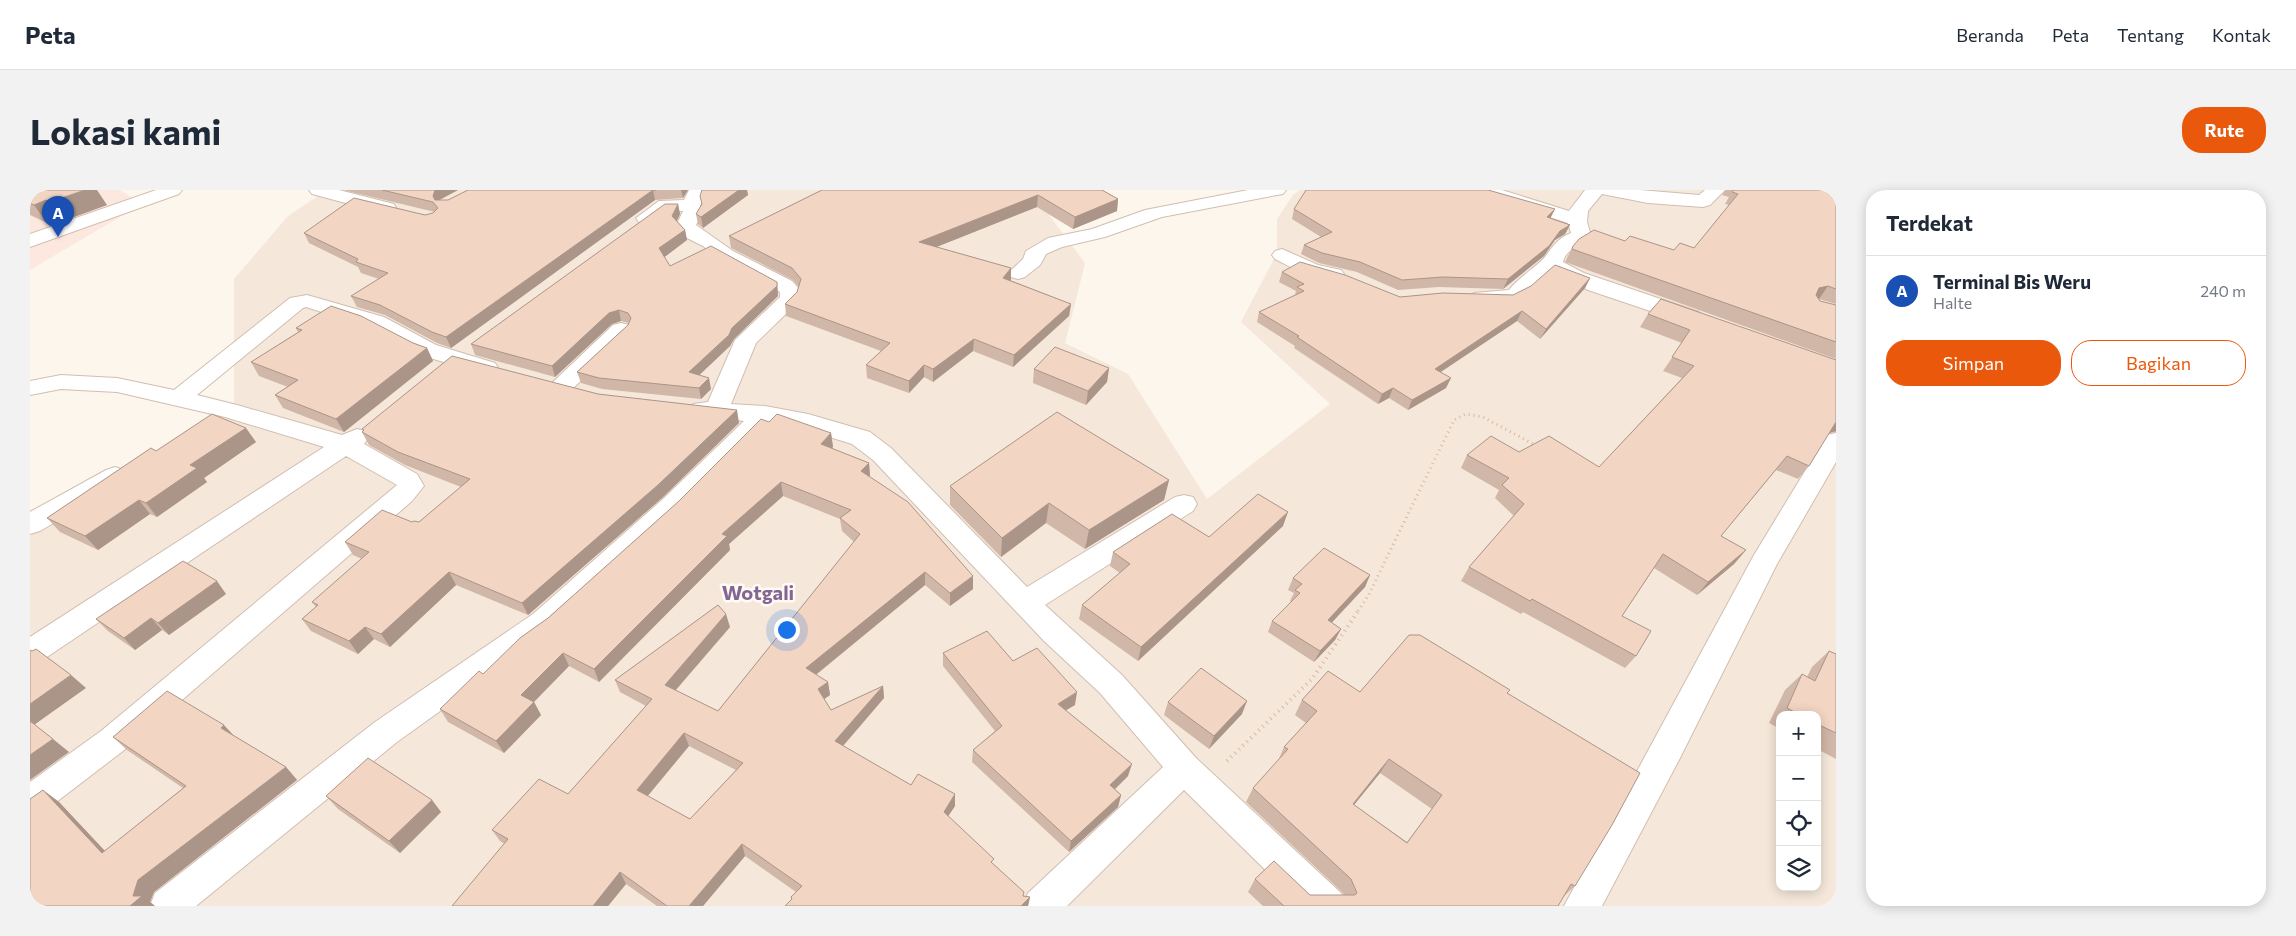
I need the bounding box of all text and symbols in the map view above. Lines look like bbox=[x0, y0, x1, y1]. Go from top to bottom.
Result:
text: Peta bbox=[25, 20, 76, 49]
text: Beranda bbox=[1956, 24, 2024, 46]
text: Peta bbox=[2052, 24, 2089, 46]
text: Tentang bbox=[2117, 24, 2184, 46]
text: Kontak bbox=[2212, 24, 2271, 46]
button: Rute bbox=[2182, 107, 2266, 153]
text: Lokasi kami bbox=[30, 109, 221, 152]
pin: A bbox=[42, 196, 74, 237]
text: Terdekat bbox=[1886, 210, 1973, 235]
text: Terminal Bis Weru bbox=[1933, 270, 2091, 293]
text: A bbox=[1896, 281, 1908, 300]
text: 240 m bbox=[2200, 281, 2246, 300]
text: Halte bbox=[1933, 293, 1972, 312]
button: Simpan bbox=[1886, 340, 2061, 386]
button: Bagikan bbox=[2071, 340, 2246, 386]
district label: Wotgali bbox=[722, 580, 794, 604]
your location bbox=[774, 617, 800, 643]
map controls bbox=[1776, 711, 1821, 891]
button: + bbox=[1776, 711, 1821, 756]
button: − bbox=[1776, 756, 1821, 801]
button: locate bbox=[1776, 801, 1821, 846]
button: layers bbox=[1776, 846, 1821, 891]

